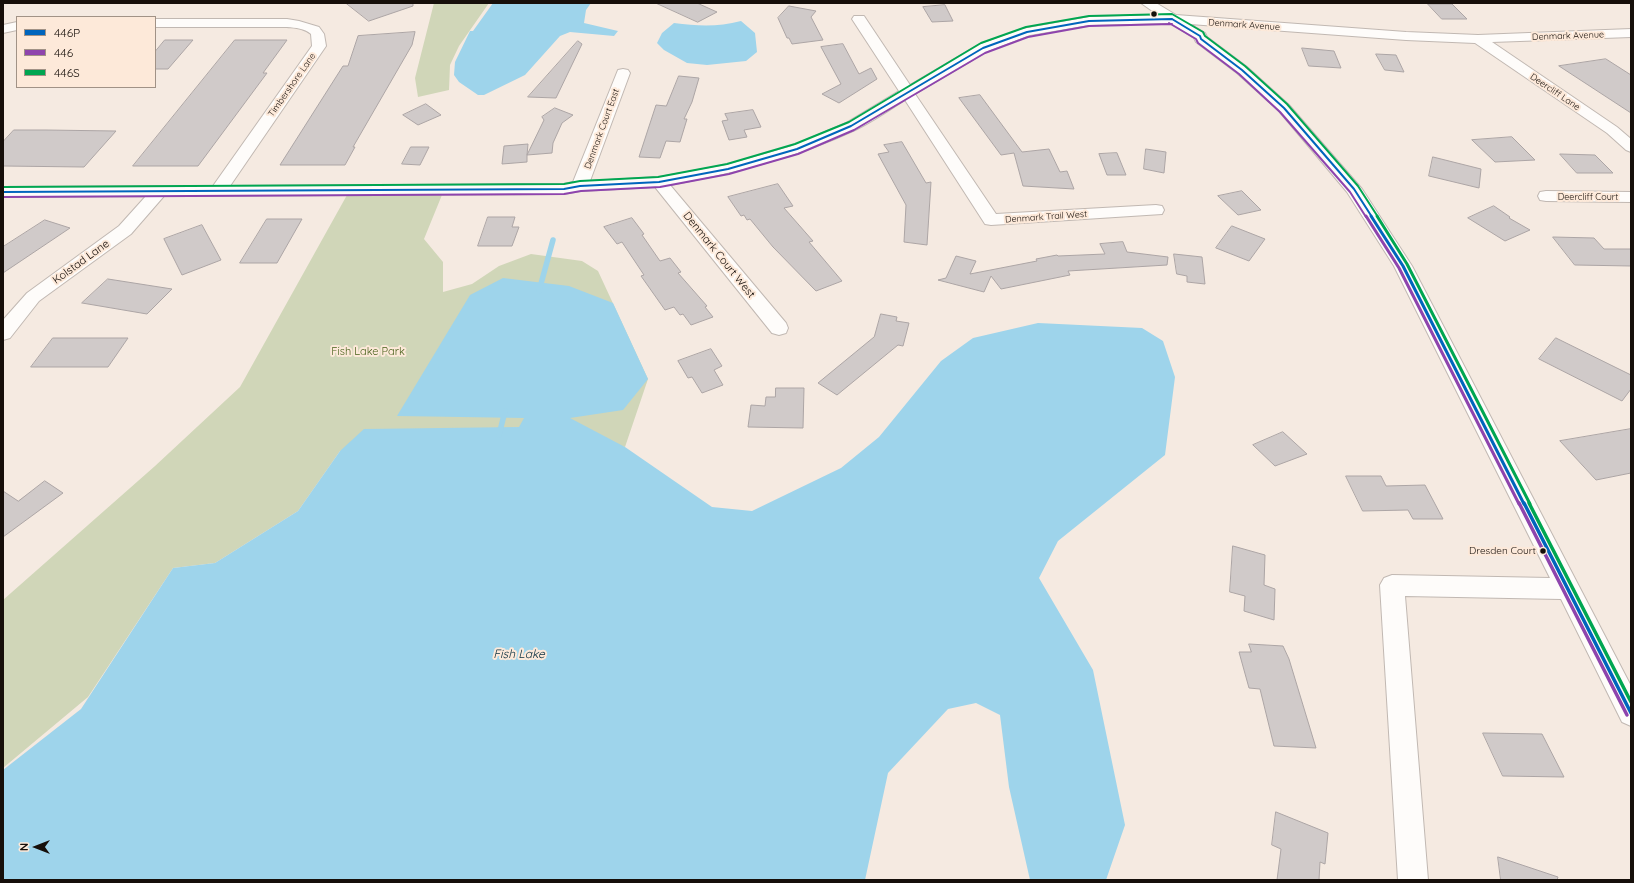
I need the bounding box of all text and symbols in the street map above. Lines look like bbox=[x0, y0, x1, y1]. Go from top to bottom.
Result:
unlabelled marker bbox=[1149, 9, 1159, 19]
legend bbox=[16, 16, 156, 88]
street label: Denmark Avenue bbox=[1208, 17, 1280, 33]
text: 446P bbox=[54, 25, 80, 40]
street label: Denmark Avenue bbox=[1532, 29, 1604, 43]
text: 446 bbox=[54, 45, 73, 60]
street label: Timbershore Lane bbox=[266, 51, 318, 119]
text: 446S bbox=[54, 65, 80, 80]
street label: Deercliff Lane bbox=[1528, 71, 1582, 113]
street label: Denmark Court East bbox=[582, 87, 622, 171]
street label: Deercliff Court bbox=[1558, 192, 1618, 202]
street label: Denmark Court West bbox=[680, 209, 758, 301]
street label: Denmark Trail West bbox=[1005, 209, 1087, 225]
street label: Kolstad Lane bbox=[50, 237, 112, 287]
park label: Fish Lake Park bbox=[331, 345, 405, 359]
place label: Dresden Court bbox=[1469, 545, 1536, 557]
marker: Dresden Court bbox=[1538, 546, 1548, 556]
water label: Fish Lake bbox=[493, 647, 545, 661]
north arrow bbox=[16, 827, 56, 867]
text: N bbox=[17, 843, 31, 851]

